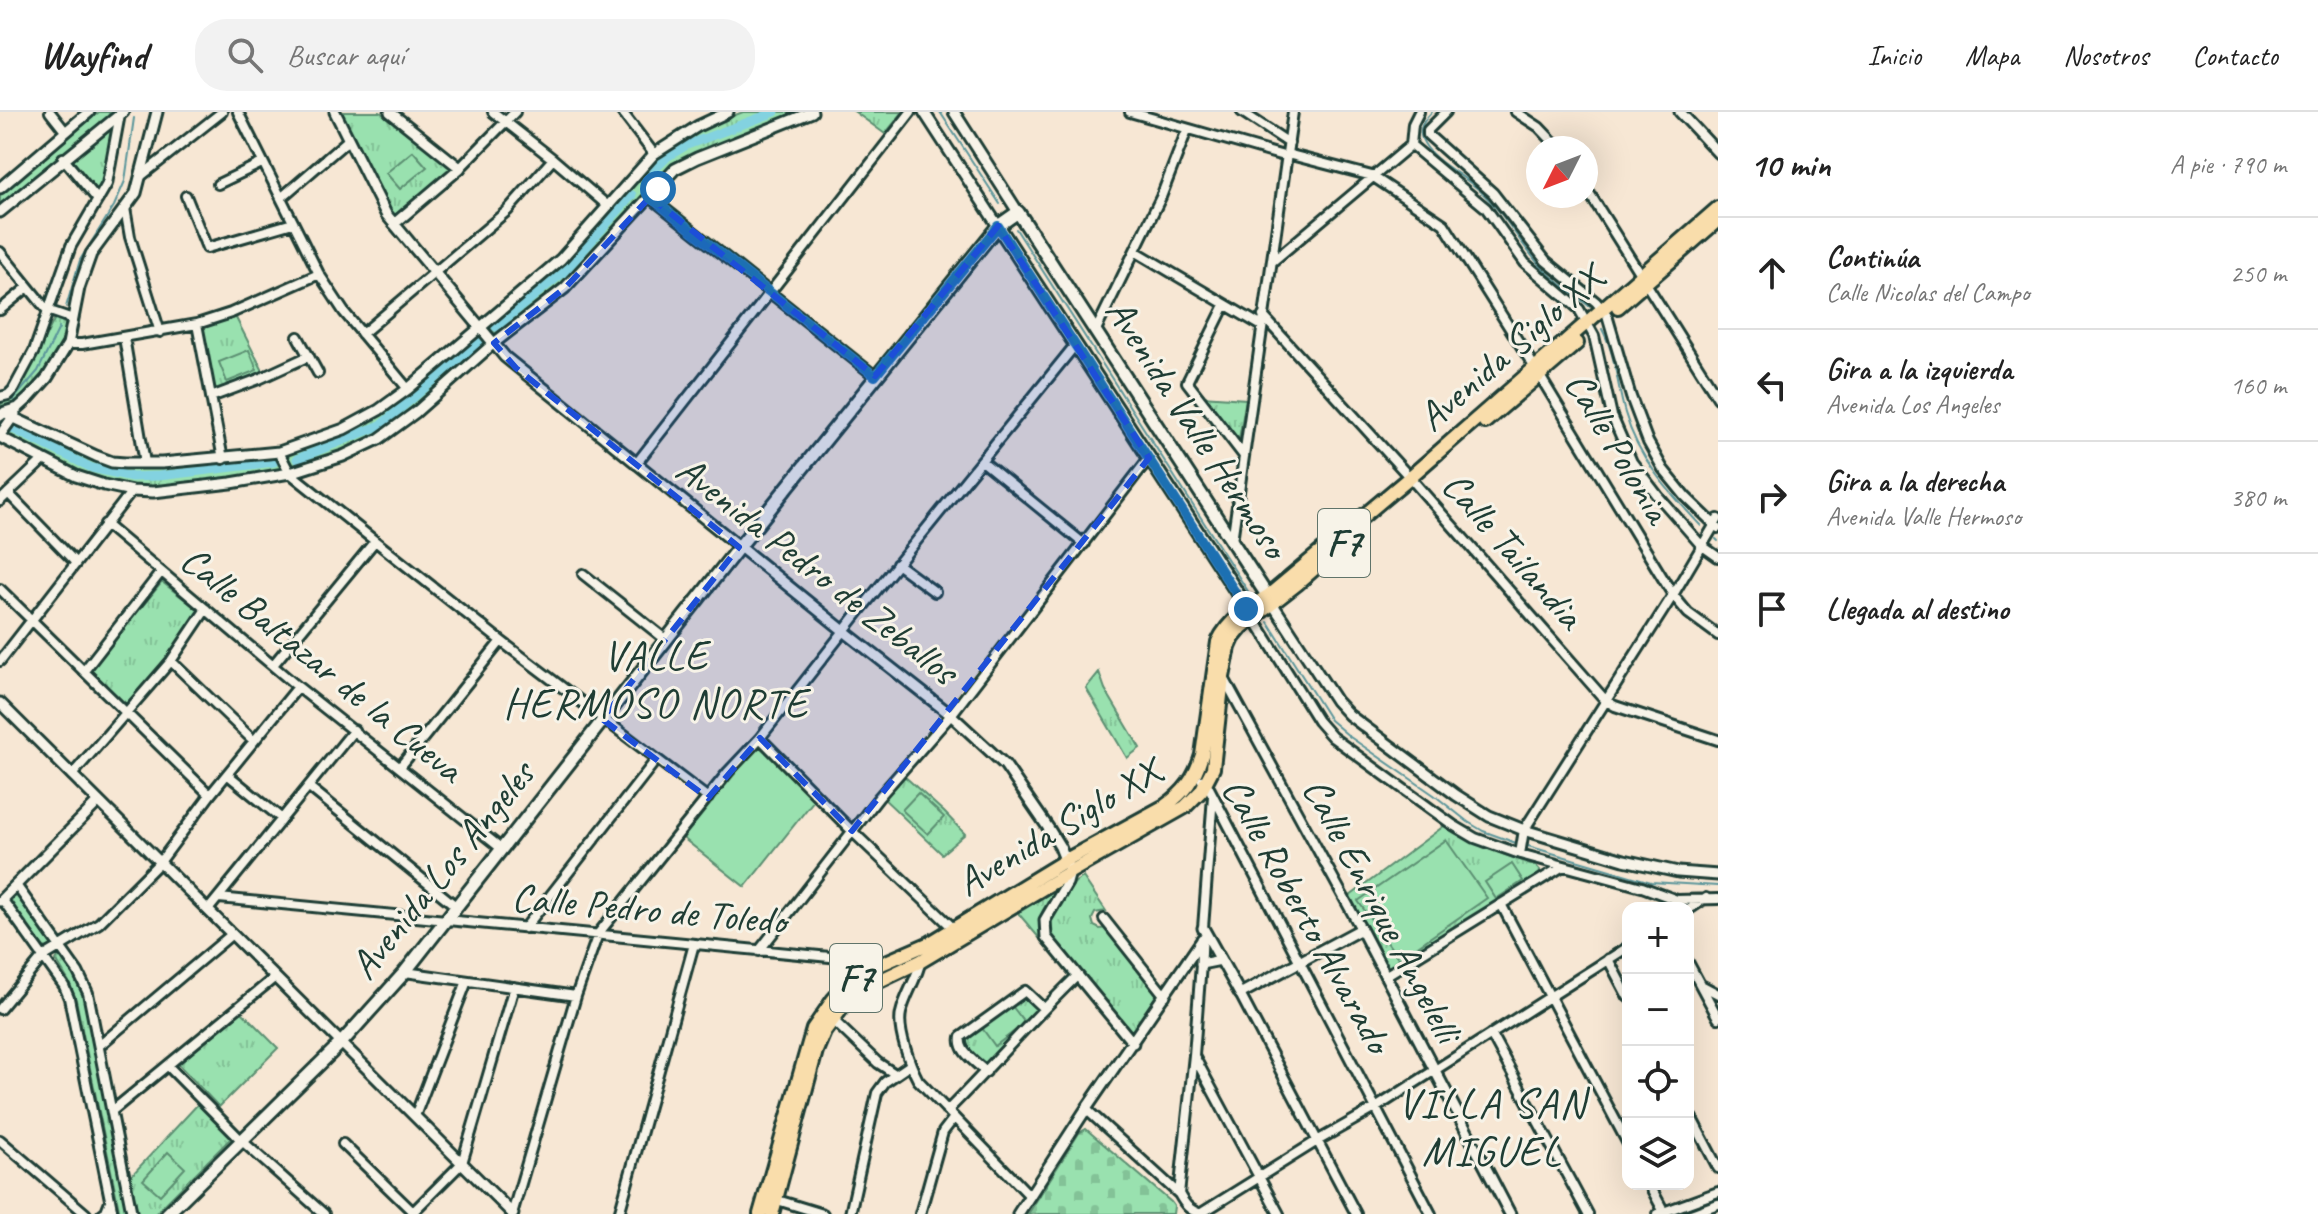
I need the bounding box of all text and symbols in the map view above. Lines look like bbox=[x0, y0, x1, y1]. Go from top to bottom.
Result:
search box bbox=[195, 19, 755, 91]
text: Wayfind bbox=[40, 32, 147, 79]
icon: search bbox=[223, 33, 267, 77]
text: Buscar aquí bbox=[287, 36, 404, 74]
text: Inicio bbox=[1867, 38, 1921, 73]
text: Mapa bbox=[1965, 38, 2019, 73]
text: Nosotros bbox=[2063, 38, 2148, 73]
text: Contacto bbox=[2192, 38, 2278, 73]
north arrow bbox=[1526, 136, 1598, 208]
text: 10 min bbox=[1750, 143, 1830, 186]
text: A pie · 790 m bbox=[2170, 148, 2286, 181]
route start bbox=[640, 171, 676, 207]
text: Continúa bbox=[1826, 238, 1919, 276]
street label: Avenida Siglo XX bbox=[1407, 250, 1617, 442]
icon: ahead bbox=[1750, 251, 1794, 295]
text: 250 m bbox=[2230, 257, 2286, 290]
text: Calle Nicolas del Campo bbox=[1826, 276, 2030, 309]
street label: Avenida Valle Hermoso bbox=[1094, 289, 1302, 571]
text: Gira a la izquierda bbox=[1826, 350, 2012, 388]
street label: Calle Polonia bbox=[1553, 362, 1684, 535]
icon: left bbox=[1750, 363, 1794, 407]
text: 160 m bbox=[2230, 369, 2286, 402]
text: Avenida Los Angeles bbox=[1826, 388, 1999, 421]
street label: Avenida Pedro de Zeballos bbox=[666, 445, 970, 698]
street label: Calle Tailandia bbox=[1431, 461, 1597, 641]
text: Gira a la derecha bbox=[1826, 462, 2004, 500]
icon: right bbox=[1750, 475, 1794, 519]
text: 380 m bbox=[2230, 481, 2286, 514]
text: Avenida Valle Hermoso bbox=[1826, 500, 2021, 533]
road number: F7 bbox=[1318, 509, 1370, 577]
street label: Calle Baltazar de la Cueva bbox=[171, 535, 475, 795]
icon: arrive bbox=[1750, 587, 1794, 631]
text: Llegada al destino bbox=[1826, 590, 2009, 628]
route end bbox=[1228, 591, 1264, 627]
district label: VALLE HERMOSO NORTE bbox=[503, 629, 812, 730]
street label: Avenida Siglo XX bbox=[947, 744, 1174, 907]
street label: Avenida Los Angeles bbox=[339, 748, 547, 989]
street label: Calle Roberto Alvarado bbox=[1211, 769, 1405, 1065]
street label: Calle Enrique Angelelli bbox=[1291, 769, 1475, 1055]
street label: Calle Pedro de Toledo bbox=[510, 872, 792, 946]
map controls bbox=[1622, 902, 1694, 1190]
button: + bbox=[1622, 902, 1694, 974]
road number: F7 bbox=[830, 944, 882, 1012]
button: − bbox=[1622, 974, 1694, 1046]
button: locate bbox=[1622, 1046, 1694, 1118]
district label: VILLA SAN MIGUEL bbox=[1398, 1077, 1590, 1178]
button: layers bbox=[1622, 1118, 1694, 1190]

